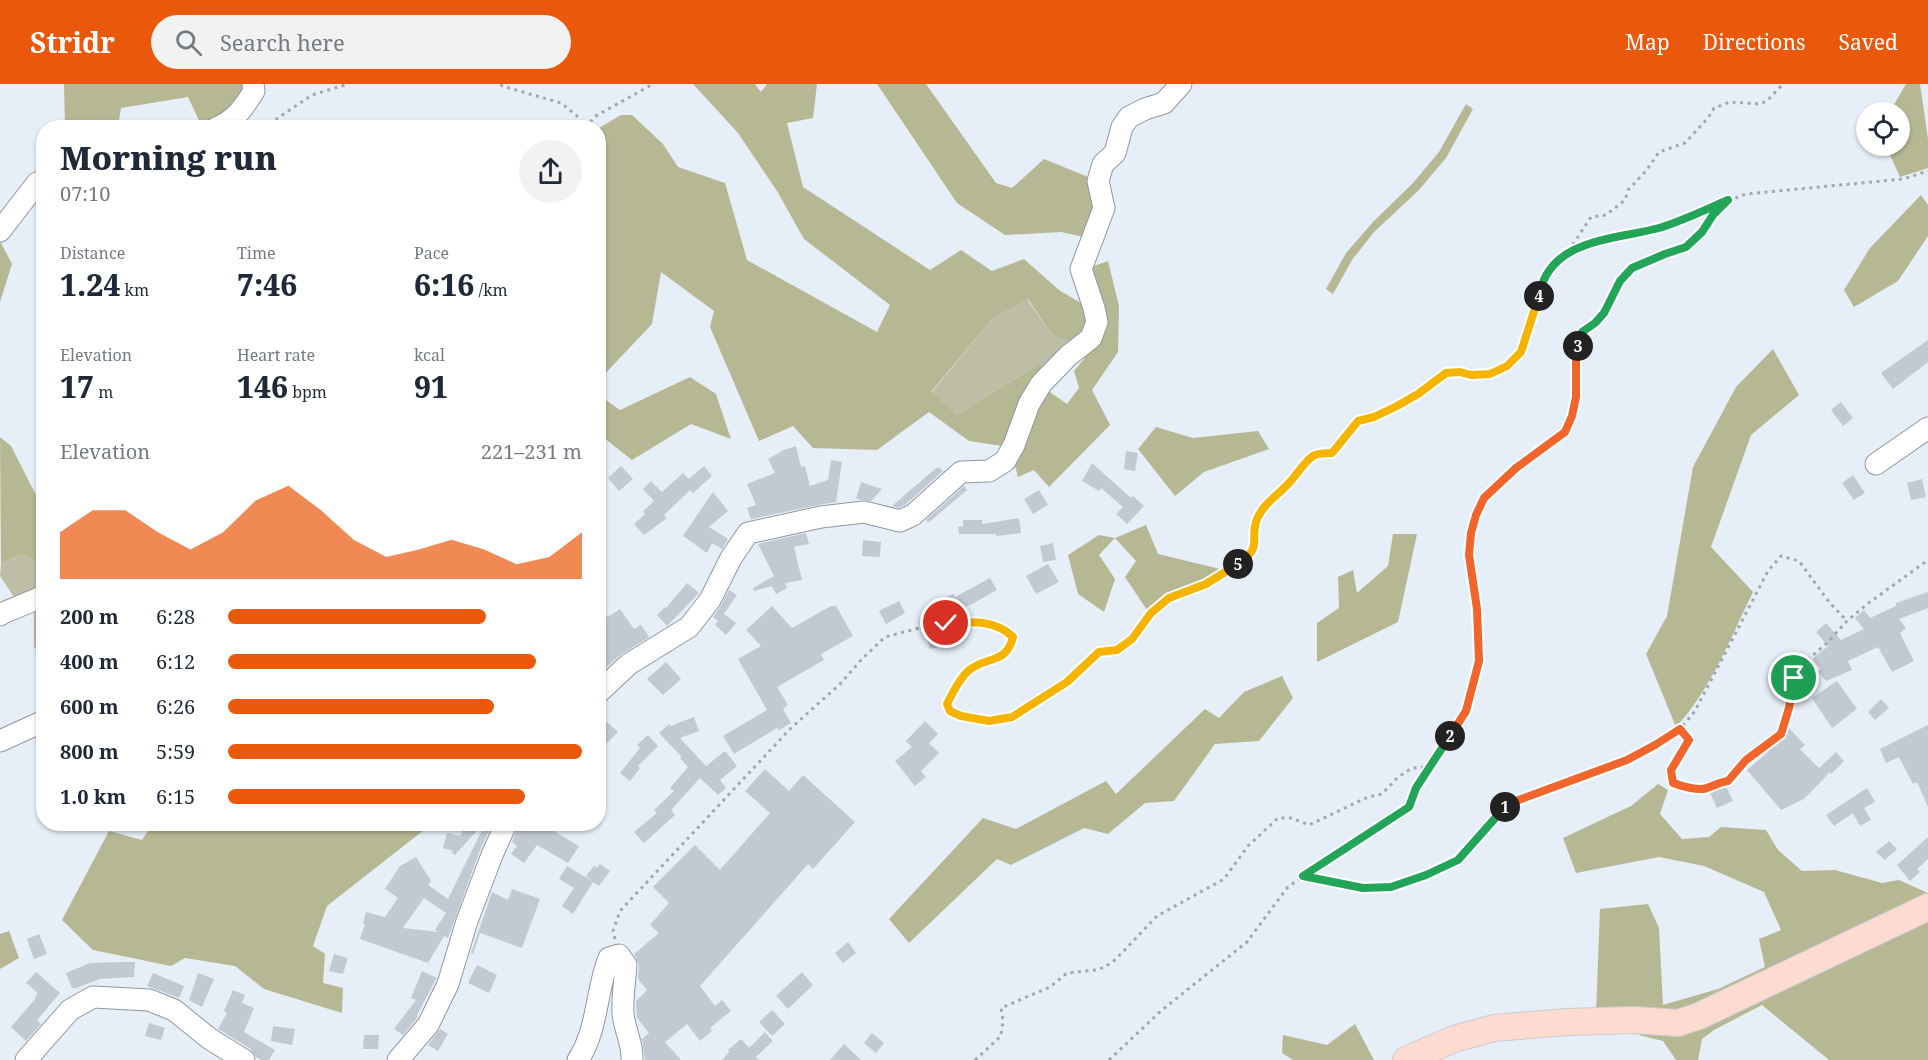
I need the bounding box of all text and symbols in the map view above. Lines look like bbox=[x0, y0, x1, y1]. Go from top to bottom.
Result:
search box bbox=[151, 15, 571, 69]
text: Stridr bbox=[30, 23, 115, 61]
icon: search bbox=[172, 26, 205, 59]
text: Search here bbox=[220, 27, 345, 57]
text: Map bbox=[1625, 28, 1670, 56]
text: Directions bbox=[1703, 28, 1805, 56]
text: Saved bbox=[1838, 28, 1898, 56]
map controls bbox=[1856, 102, 1910, 156]
button: locate bbox=[1856, 102, 1910, 156]
text: Morning run bbox=[60, 135, 277, 180]
button: share bbox=[519, 140, 582, 203]
text: 07:10 bbox=[60, 180, 110, 207]
text: Distance bbox=[60, 242, 125, 264]
text: Time bbox=[237, 242, 276, 264]
text: Pace bbox=[414, 242, 449, 264]
text: 1.24 bbox=[60, 264, 120, 305]
text: 7:46 bbox=[237, 264, 297, 305]
text: 6:16 bbox=[414, 264, 474, 305]
text: km bbox=[120, 279, 149, 301]
text: /km bbox=[474, 279, 508, 301]
pin: 4 bbox=[1524, 281, 1554, 311]
text: 4 bbox=[1534, 285, 1544, 307]
pin: 3 bbox=[1563, 331, 1593, 361]
text: 3 bbox=[1573, 335, 1583, 357]
text: Elevation bbox=[60, 344, 132, 366]
text: Heart rate bbox=[237, 344, 315, 366]
text: kcal bbox=[414, 344, 445, 366]
text: 17 bbox=[60, 366, 94, 407]
text: 146 bbox=[237, 366, 288, 407]
text: 91 bbox=[414, 366, 448, 407]
text: m bbox=[94, 381, 113, 403]
text: bpm bbox=[288, 381, 327, 403]
text: Elevation bbox=[60, 438, 150, 465]
text: 221–231 m bbox=[481, 438, 582, 465]
pin: 5 bbox=[1223, 549, 1253, 579]
text: 5 bbox=[1233, 553, 1243, 575]
pin bbox=[920, 597, 971, 648]
text: 200 m bbox=[60, 603, 119, 630]
text: 6:28 bbox=[156, 603, 195, 630]
icon: check bbox=[929, 606, 962, 639]
text: 400 m bbox=[60, 648, 119, 675]
text: 6:12 bbox=[156, 648, 195, 675]
pin bbox=[1768, 652, 1819, 703]
icon: arrive bbox=[1777, 661, 1810, 694]
text: 600 m bbox=[60, 693, 119, 720]
text: 6:26 bbox=[156, 693, 195, 720]
pin: 2 bbox=[1435, 721, 1465, 751]
text: 2 bbox=[1445, 725, 1455, 747]
text: 800 m bbox=[60, 738, 119, 765]
text: 5:59 bbox=[156, 738, 195, 765]
text: 1.0 km bbox=[60, 783, 126, 810]
text: 6:15 bbox=[156, 783, 195, 810]
pin: 1 bbox=[1490, 792, 1520, 822]
text: 1 bbox=[1500, 796, 1510, 818]

